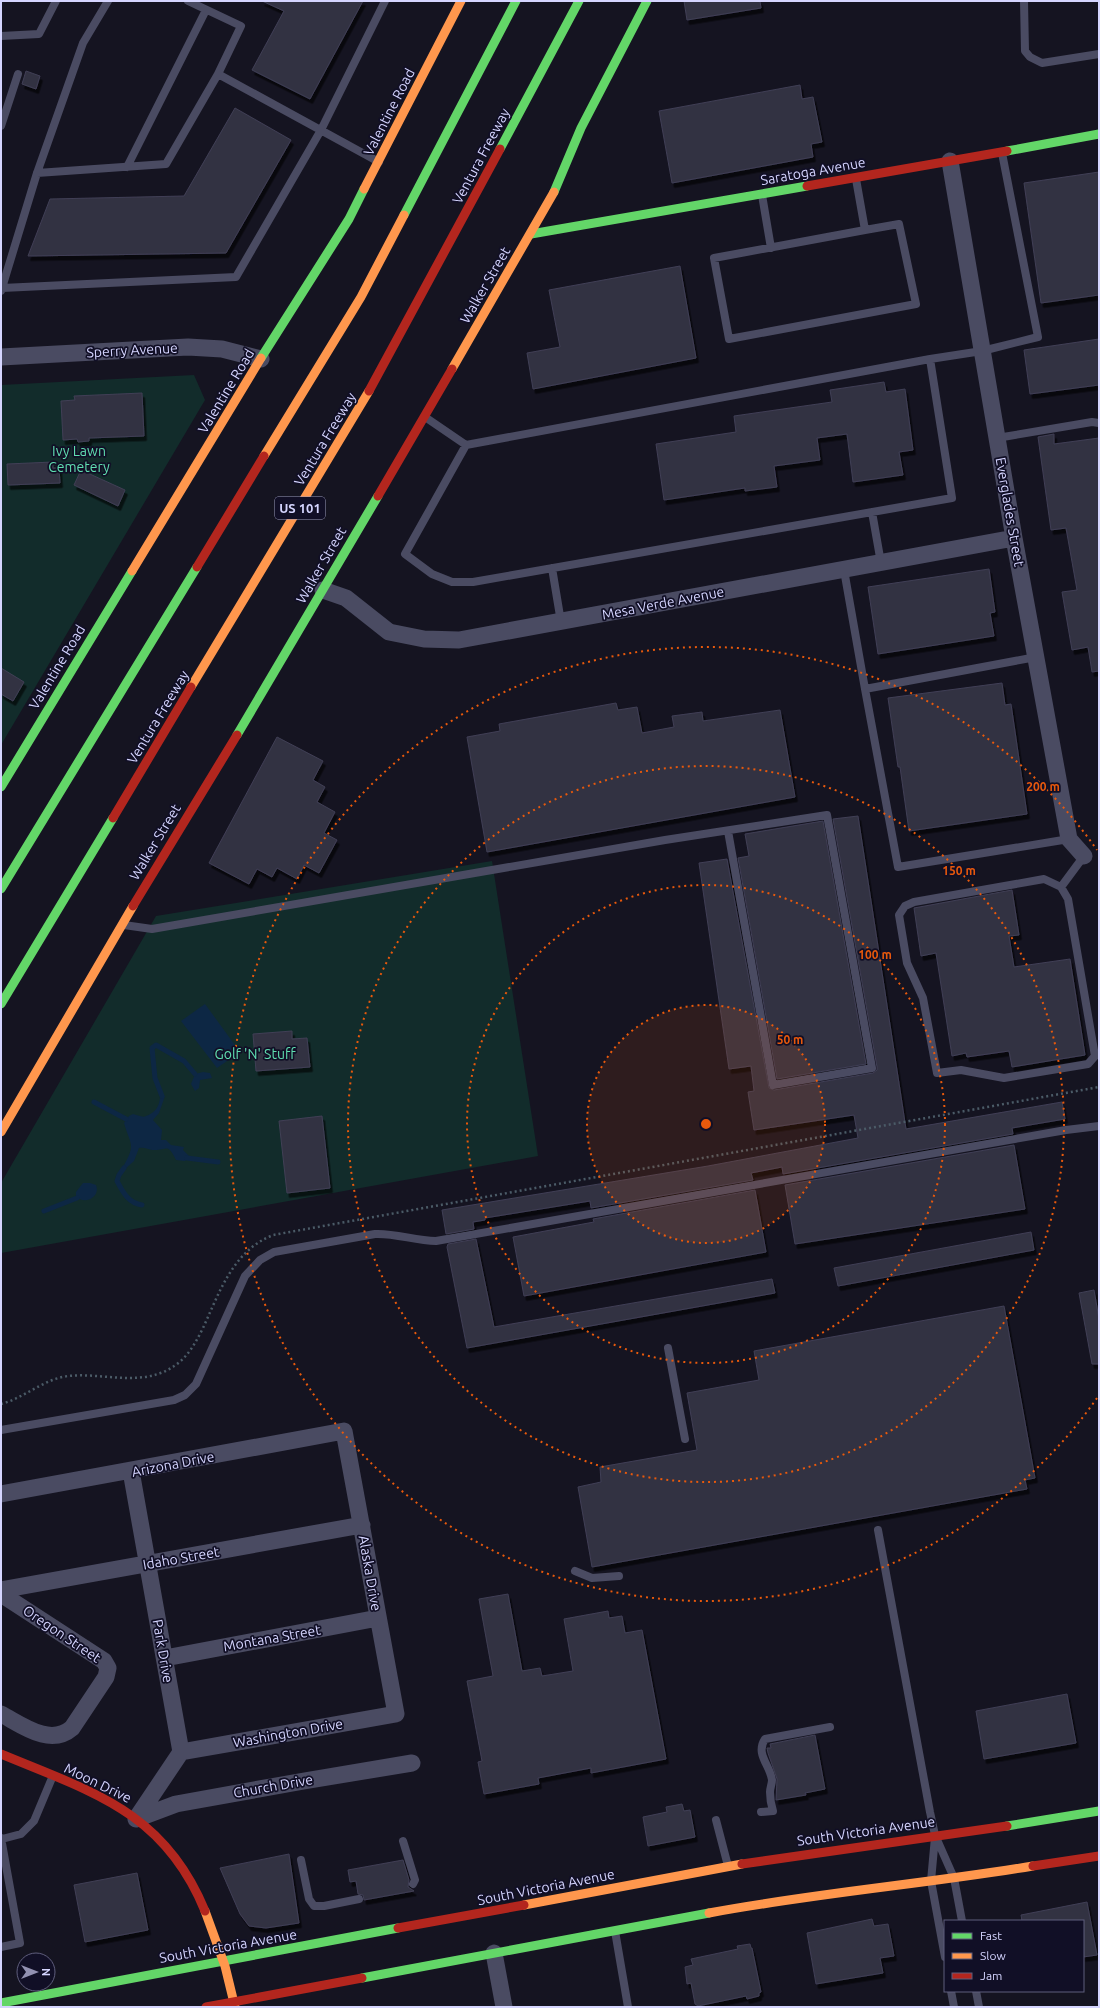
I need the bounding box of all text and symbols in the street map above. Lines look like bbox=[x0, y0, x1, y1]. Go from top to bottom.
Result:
street label: Valentine Road bbox=[360, 66, 418, 158]
street label: Ventura Freeway bbox=[449, 105, 513, 207]
street label: Saratoga Avenue bbox=[759, 154, 867, 188]
street label: Walker Street bbox=[457, 243, 514, 326]
street label: Sperry Avenue bbox=[86, 340, 178, 360]
street label: Valentine Road bbox=[195, 346, 257, 436]
street label: Ventura Freeway bbox=[291, 389, 359, 489]
park label: Ivy Lawn Cemetery bbox=[48, 443, 110, 475]
street label: Everglades Street bbox=[993, 456, 1028, 568]
road number: US 101 bbox=[275, 497, 325, 519]
street label: Walker Street bbox=[293, 523, 350, 606]
street label: Mesa Verde Avenue bbox=[601, 583, 725, 623]
street label: Valentine Road bbox=[26, 622, 88, 712]
street label: Ventura Freeway bbox=[124, 667, 192, 767]
text: 200 m bbox=[1026, 780, 1060, 793]
street label: Walker Street bbox=[126, 801, 184, 883]
text: 150 m bbox=[942, 864, 976, 877]
text: 100 m bbox=[858, 948, 892, 961]
text: 50 m bbox=[777, 1033, 803, 1046]
park label: Golf 'N' Stuff bbox=[214, 1046, 296, 1062]
centre of rings bbox=[699, 1117, 713, 1131]
street label: Arizona Drive bbox=[130, 1448, 216, 1480]
street label: Alaska Drive bbox=[355, 1534, 385, 1612]
street label: Idaho Street bbox=[141, 1543, 221, 1573]
street label: Oregon Street bbox=[20, 1602, 104, 1666]
street label: Park Drive bbox=[150, 1618, 176, 1684]
street label: Montana Street bbox=[222, 1621, 322, 1654]
street label: Washington Drive bbox=[232, 1715, 344, 1751]
street label: Moon Drive bbox=[62, 1760, 134, 1806]
street label: Church Drive bbox=[232, 1771, 314, 1801]
street label: South Victoria Avenue bbox=[796, 1813, 936, 1849]
street label: South Victoria Avenue bbox=[476, 1866, 616, 1908]
legend bbox=[944, 1920, 1084, 1992]
street label: South Victoria Avenue bbox=[158, 1926, 298, 1966]
text: Fast bbox=[980, 1929, 1002, 1942]
text: Slow bbox=[980, 1949, 1006, 1962]
north arrow bbox=[16, 1952, 56, 1992]
text: N bbox=[40, 1968, 52, 1976]
text: Jam bbox=[980, 1969, 1002, 1982]

